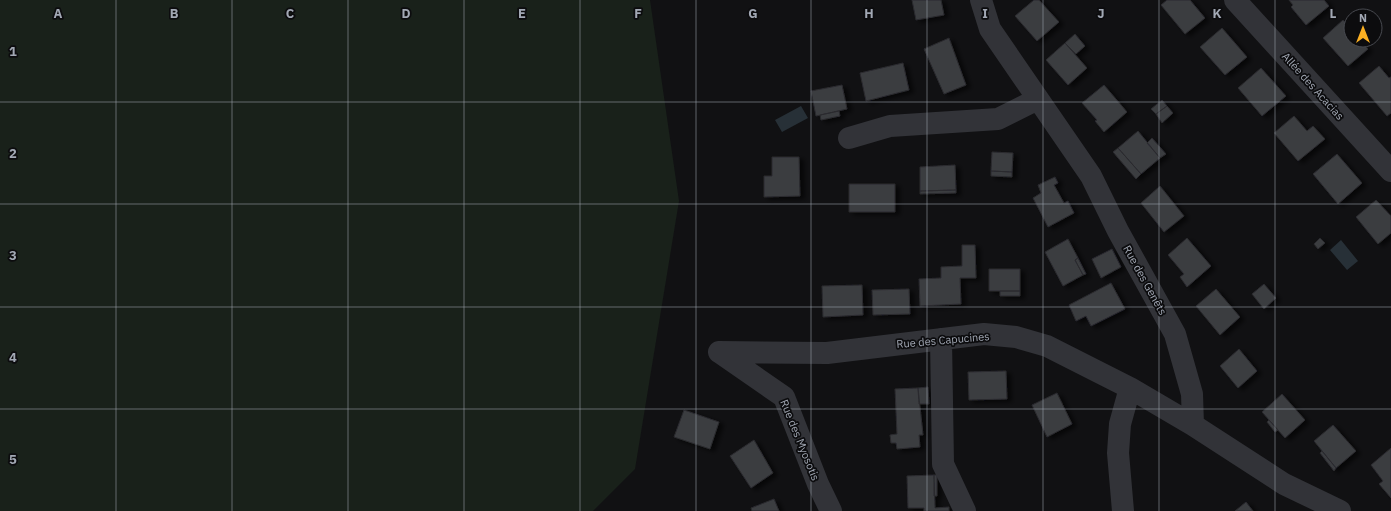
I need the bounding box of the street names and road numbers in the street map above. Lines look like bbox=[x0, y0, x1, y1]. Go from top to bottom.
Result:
street label: Allée des Acacias bbox=[1279, 49, 1347, 123]
street label: Rue des Genêts bbox=[1120, 243, 1170, 317]
street label: Rue des Capucines bbox=[896, 329, 990, 351]
street label: Rue des Myosotis bbox=[777, 397, 823, 483]

